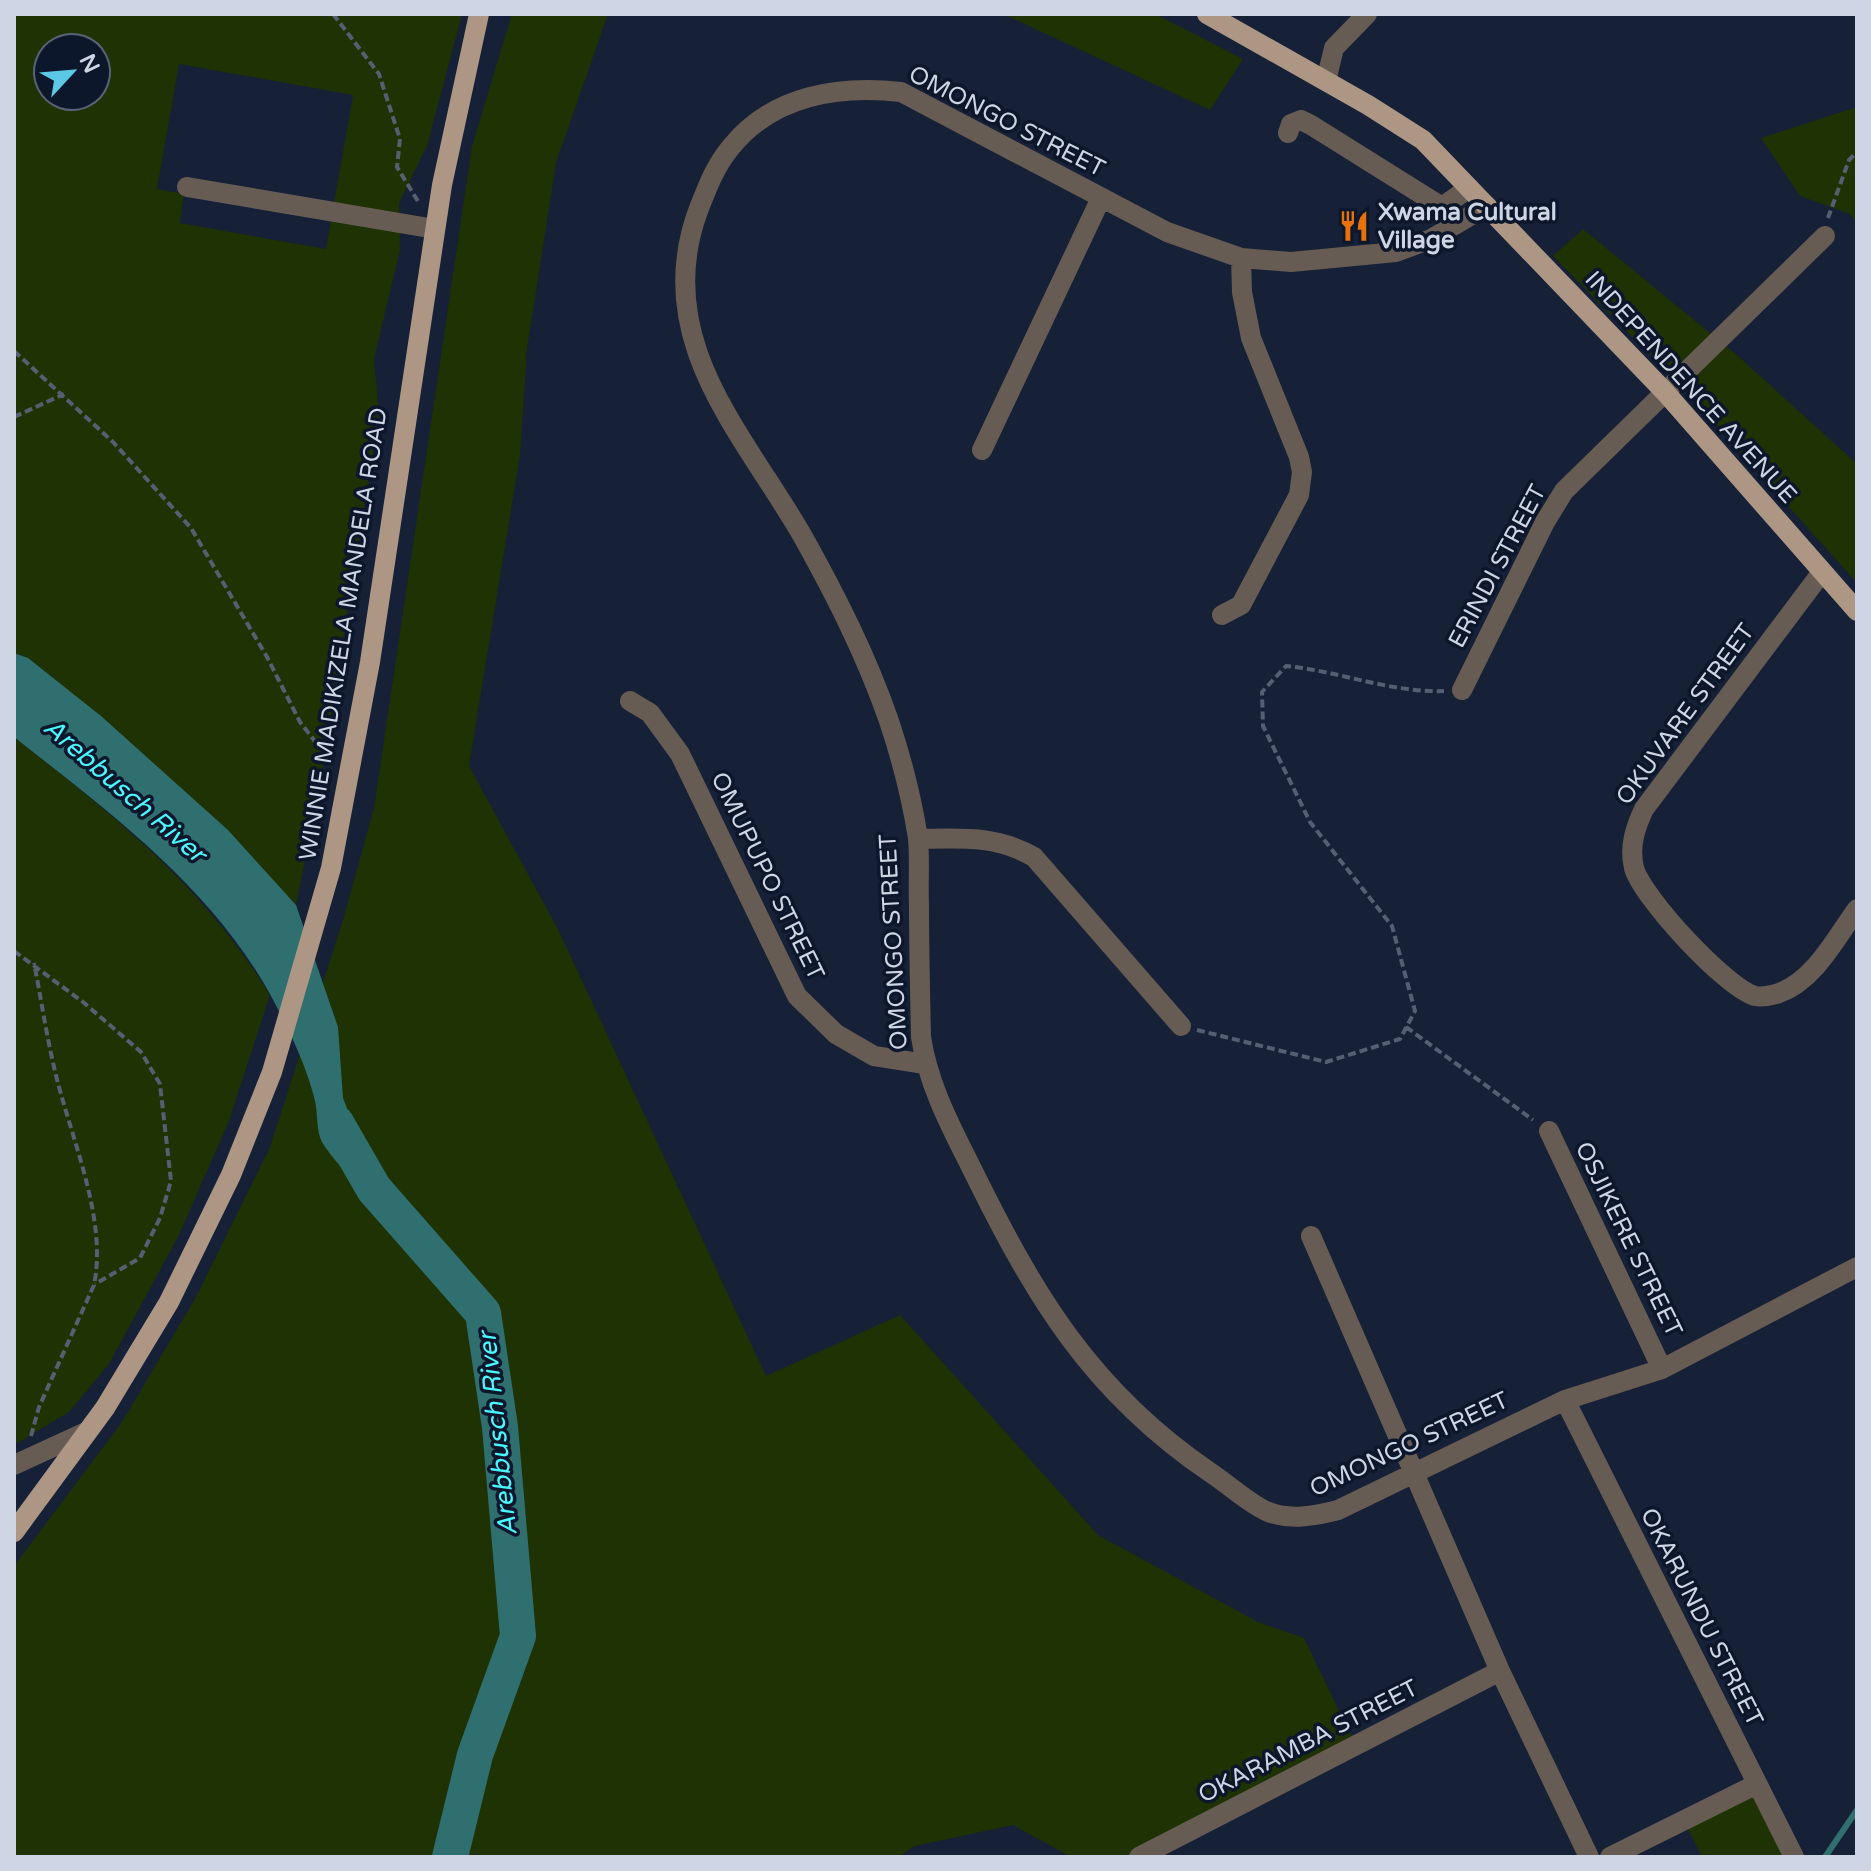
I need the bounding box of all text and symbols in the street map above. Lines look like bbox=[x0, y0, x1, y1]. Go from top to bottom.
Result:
north arrow bbox=[32, 32, 112, 112]
text: N bbox=[74, 50, 105, 77]
street label: OMONGO STREET bbox=[904, 59, 1110, 184]
place label: Xwama Cultural Village bbox=[1378, 198, 1557, 255]
restaurant icon: Xwama Cultural Village bbox=[1337, 209, 1371, 243]
street label: INDEPENDENCE AVENUE bbox=[1579, 265, 1803, 509]
street label: WINNIE MADIKIZELA MANDELA ROAD bbox=[293, 405, 394, 863]
street label: ERINDI STREET bbox=[1442, 479, 1553, 653]
street label: OKUVARE STREET bbox=[1610, 618, 1761, 810]
water label: Arebbusch River bbox=[37, 712, 214, 871]
street label: OMUPUPO STREET bbox=[705, 767, 831, 985]
street label: OMONGO STREET bbox=[873, 833, 914, 1051]
street label: OSJIKERE STREET bbox=[1569, 1137, 1688, 1342]
water label: Arebbusch River bbox=[471, 1328, 524, 1537]
street label: OMONGO STREET bbox=[1305, 1385, 1514, 1503]
street label: OKARUNDU STREET bbox=[1634, 1503, 1769, 1731]
street label: OKARAMBA STREET bbox=[1193, 1673, 1423, 1809]

